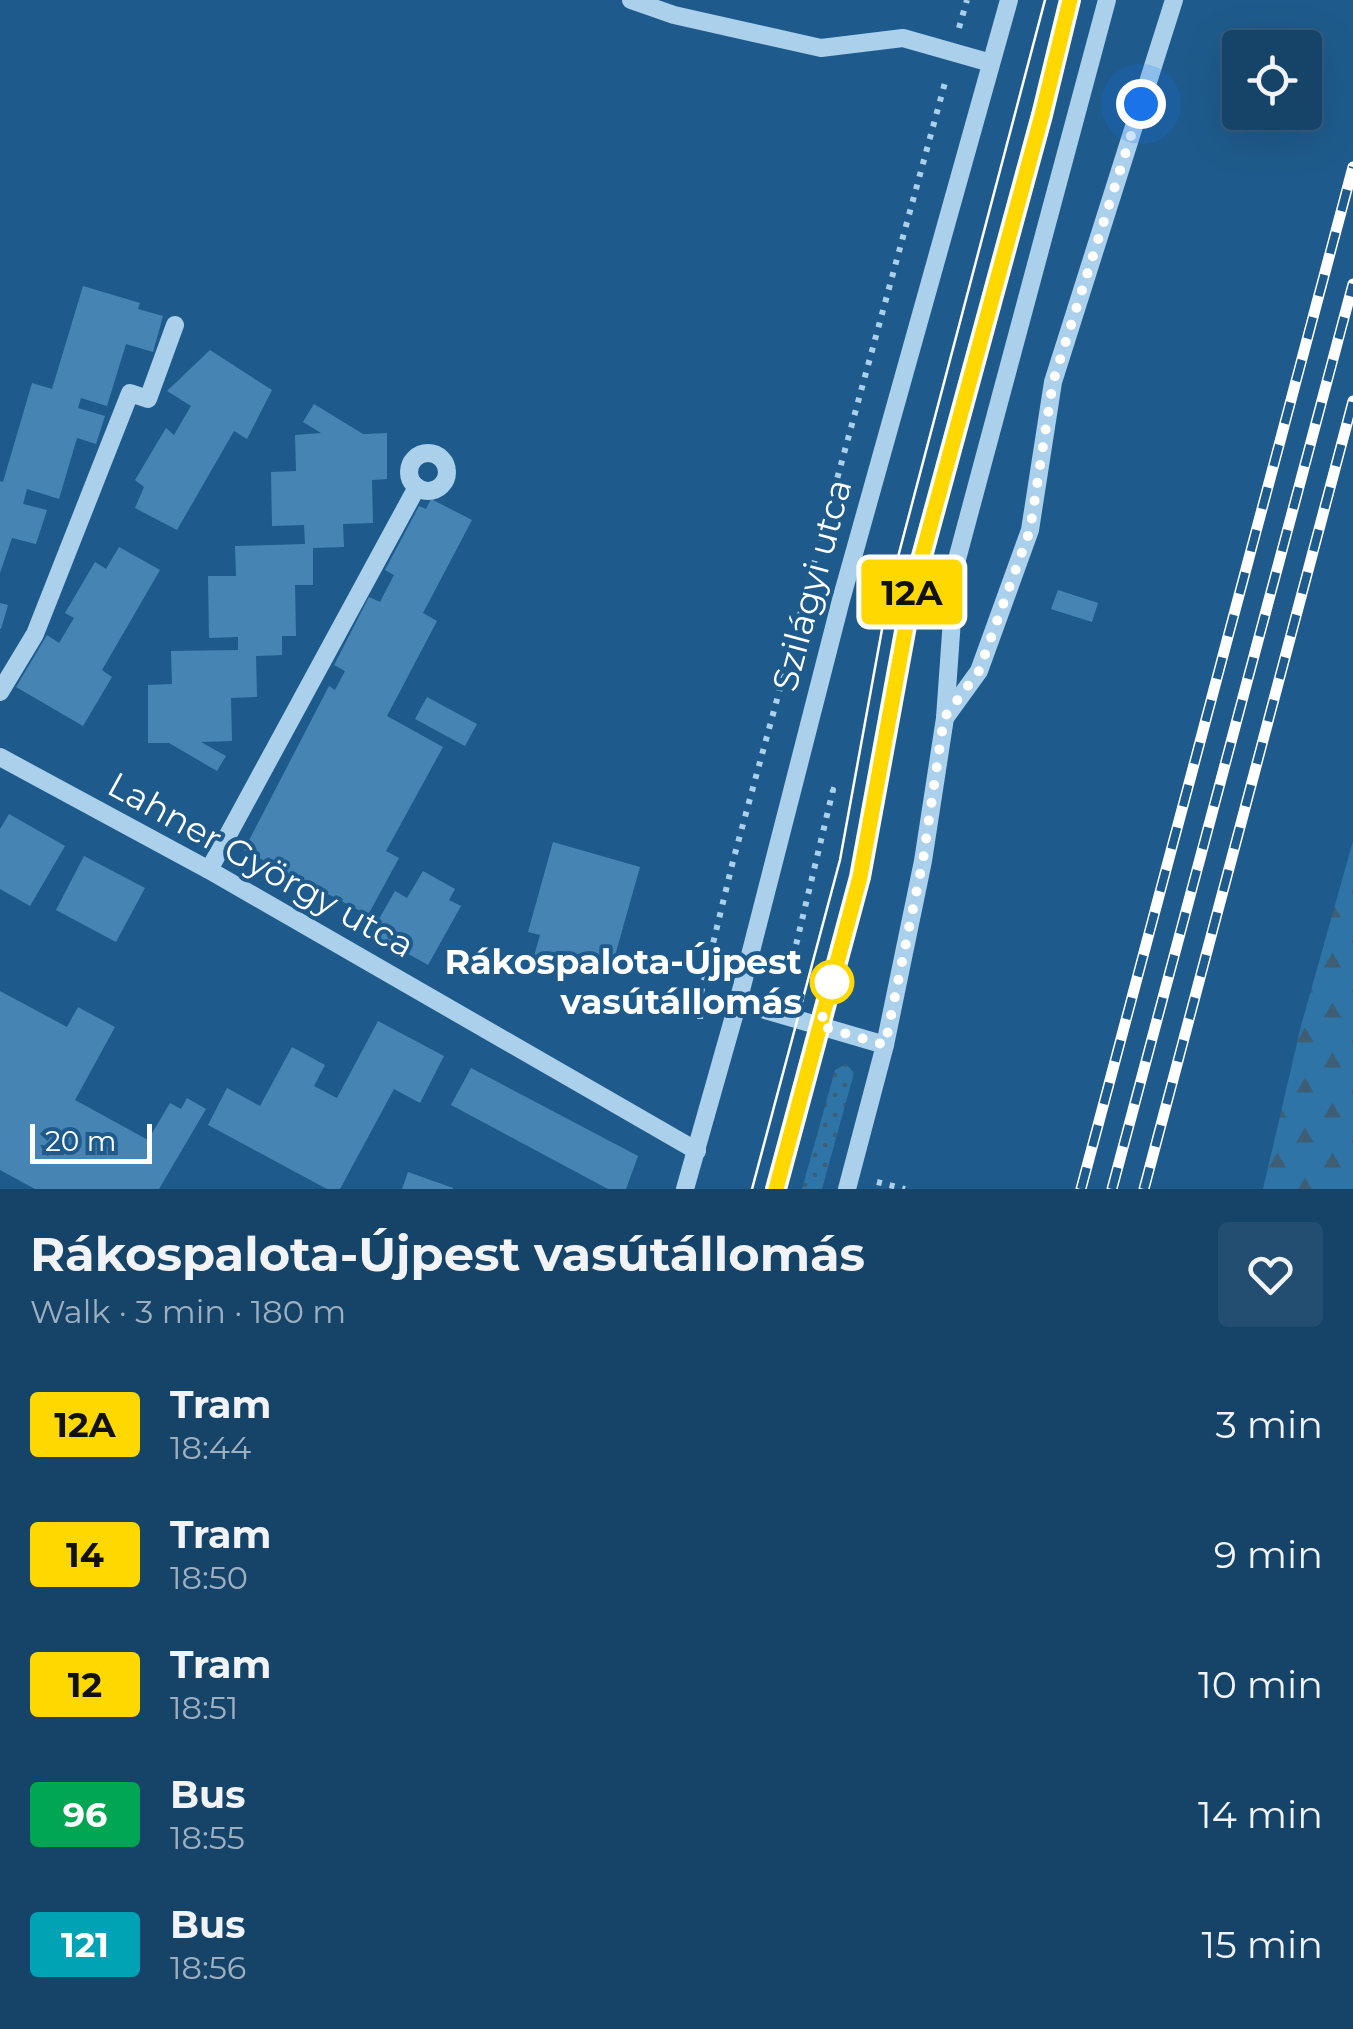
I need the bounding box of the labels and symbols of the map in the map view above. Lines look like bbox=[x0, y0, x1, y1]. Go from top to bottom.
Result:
your location bbox=[1116, 79, 1166, 129]
street label: Szilágyi utca bbox=[763, 474, 860, 696]
line badge: 12A bbox=[854, 560, 970, 624]
street label: Lahner György utca bbox=[101, 763, 422, 967]
place label: Rákospalota-Újpest vasútállomás bbox=[444, 940, 802, 1023]
marker: Rákospalota-Újpest vasútállomás bbox=[811, 961, 853, 1003]
scale bar bbox=[30, 1119, 152, 1164]

